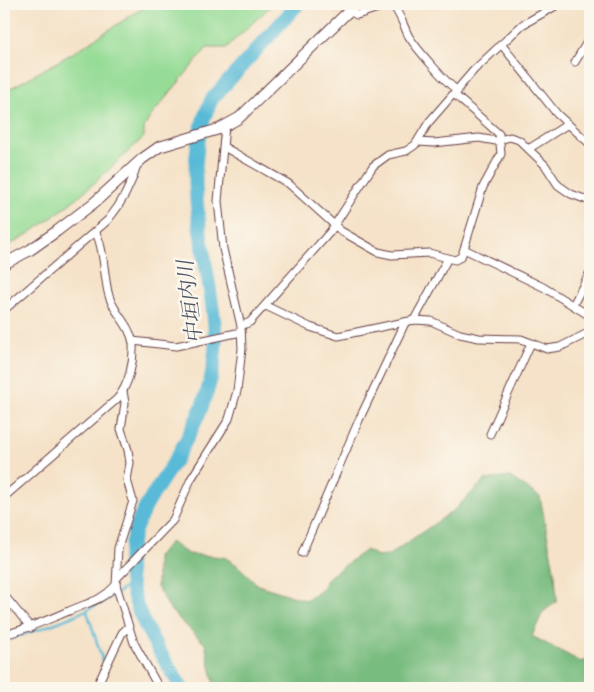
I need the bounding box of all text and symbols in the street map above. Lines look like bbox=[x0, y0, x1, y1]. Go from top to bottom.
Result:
water label: 中垣内川 bbox=[172, 257, 208, 345]

